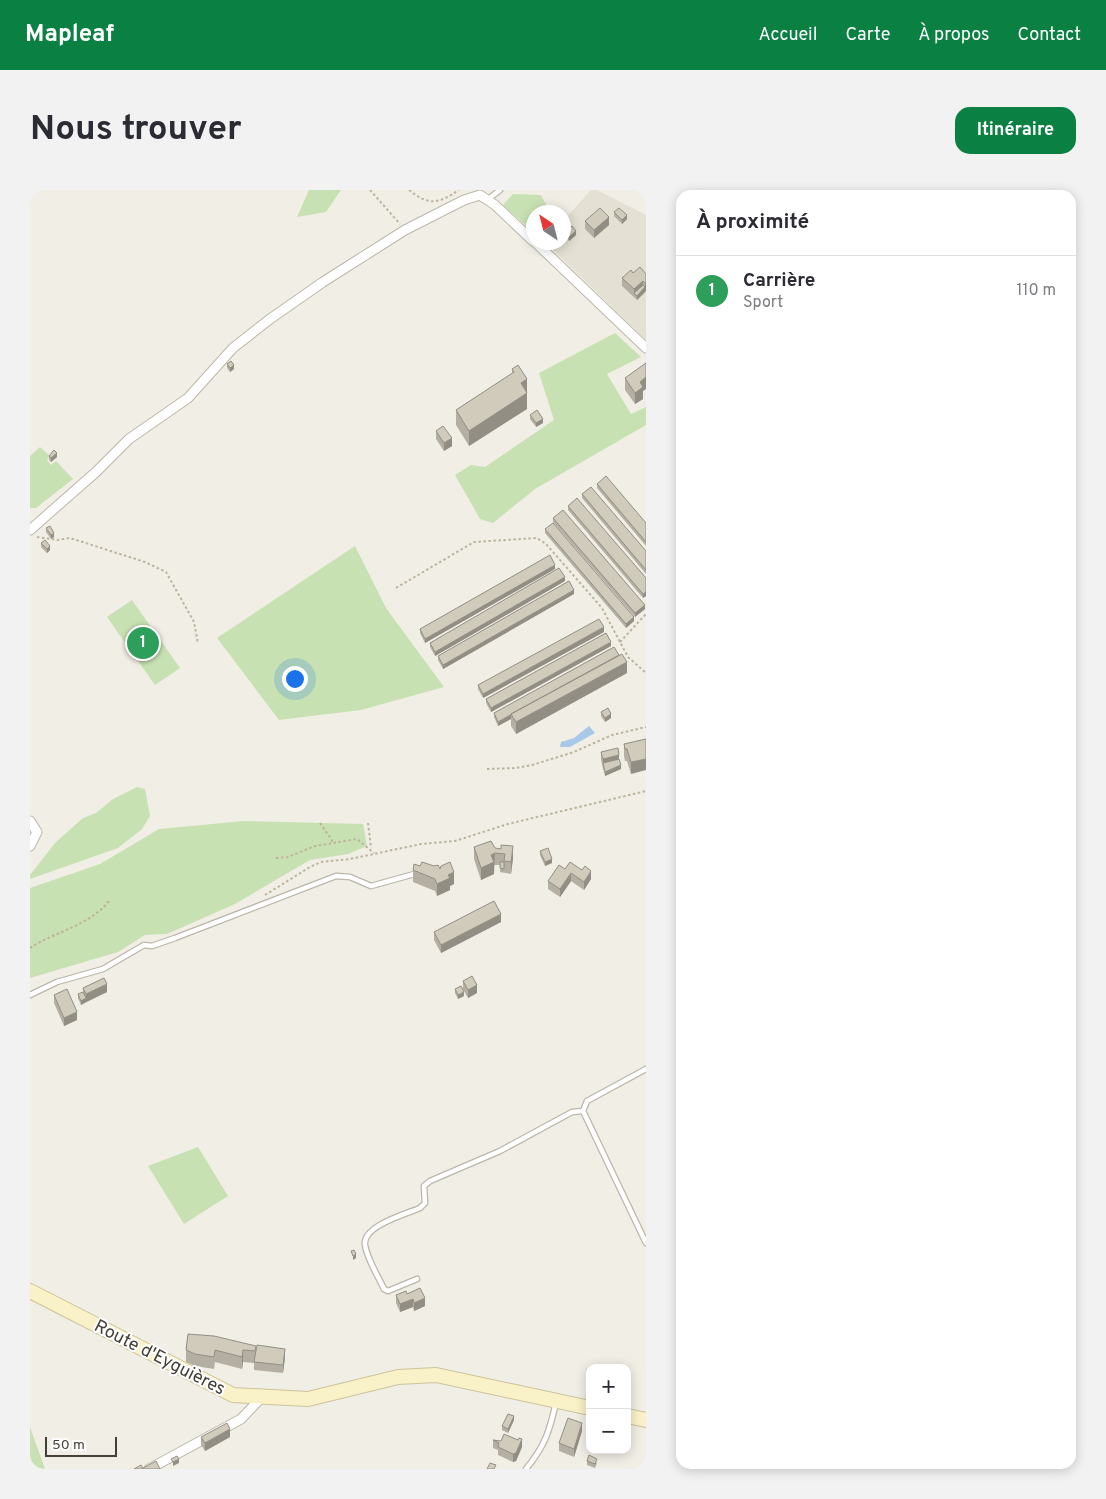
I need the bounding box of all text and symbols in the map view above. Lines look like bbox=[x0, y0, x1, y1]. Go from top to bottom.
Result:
text: Mapleaf bbox=[25, 20, 114, 50]
text: Accueil bbox=[758, 24, 817, 47]
text: Carte bbox=[845, 24, 890, 47]
text: À propos bbox=[918, 24, 989, 47]
text: Contact bbox=[1017, 24, 1081, 47]
button: Itinéraire bbox=[955, 107, 1076, 154]
text: Nous trouver bbox=[30, 108, 242, 152]
north arrow bbox=[526, 205, 571, 250]
text: À proximité bbox=[696, 209, 809, 236]
text: Carrière bbox=[743, 269, 815, 293]
text: 1 bbox=[709, 281, 715, 301]
text: 110 m bbox=[1016, 281, 1056, 301]
text: Sport bbox=[743, 293, 783, 313]
pin: 1 bbox=[127, 624, 159, 662]
your location bbox=[282, 666, 308, 692]
street label: Route d'Eyguières bbox=[90, 1315, 229, 1401]
map controls bbox=[586, 1364, 631, 1454]
button: + bbox=[586, 1364, 631, 1409]
button: − bbox=[586, 1409, 631, 1454]
scale bar bbox=[45, 1434, 118, 1457]
text: 50 m bbox=[52, 1437, 85, 1454]

